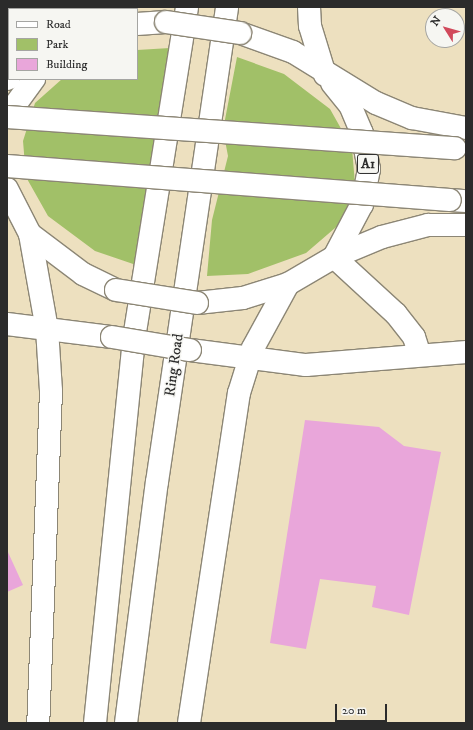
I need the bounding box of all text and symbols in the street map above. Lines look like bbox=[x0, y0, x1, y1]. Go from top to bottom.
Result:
legend bbox=[8, 8, 138, 80]
north arrow bbox=[425, 8, 465, 48]
text: N bbox=[428, 14, 445, 29]
text: Road bbox=[46, 17, 71, 32]
text: Park bbox=[46, 37, 68, 52]
text: Building bbox=[46, 57, 87, 72]
road number: A1 bbox=[356, 152, 380, 176]
street label: Ring Road bbox=[161, 332, 187, 398]
scale bar bbox=[337, 696, 389, 722]
text: 20 m bbox=[342, 703, 366, 718]

